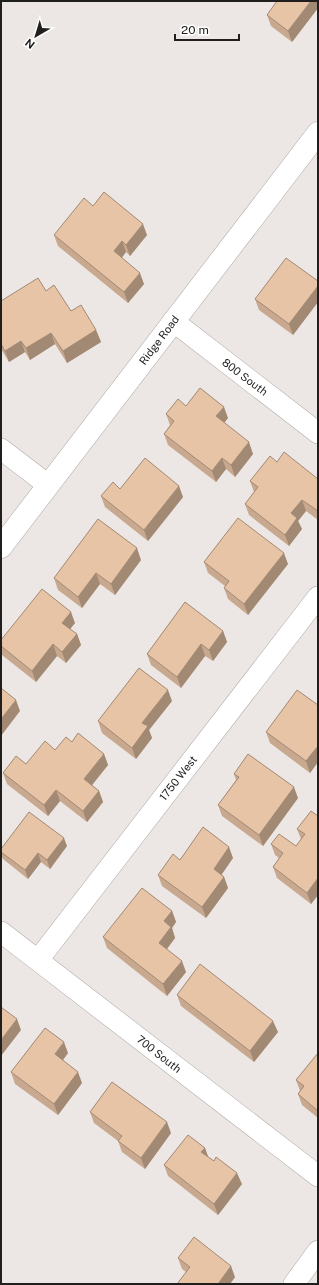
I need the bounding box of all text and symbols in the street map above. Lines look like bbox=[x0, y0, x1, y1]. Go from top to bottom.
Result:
north arrow bbox=[16, 16, 56, 56]
scale bar bbox=[175, 16, 239, 42]
text: 20 m bbox=[181, 23, 209, 37]
text: N bbox=[23, 37, 37, 51]
street label: Ridge Road bbox=[137, 313, 181, 367]
street label: 800 South bbox=[220, 356, 270, 398]
street label: 1750 West bbox=[157, 753, 199, 803]
street label: 700 South bbox=[134, 1033, 184, 1075]

